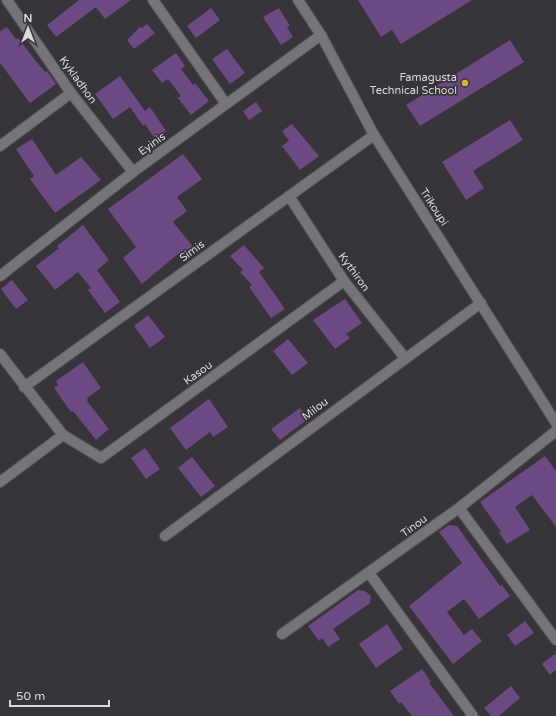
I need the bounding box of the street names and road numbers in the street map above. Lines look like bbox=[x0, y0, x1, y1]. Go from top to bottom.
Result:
street label: Kykladhon bbox=[57, 54, 99, 106]
street label: Eyinis bbox=[136, 130, 168, 158]
street label: Trikoupi bbox=[417, 186, 451, 228]
street label: Simis bbox=[177, 238, 207, 264]
street label: Kythiron bbox=[336, 250, 372, 294]
street label: Kasou bbox=[181, 358, 215, 388]
street label: Milou bbox=[299, 395, 331, 423]
street label: Tinou bbox=[398, 512, 430, 540]

